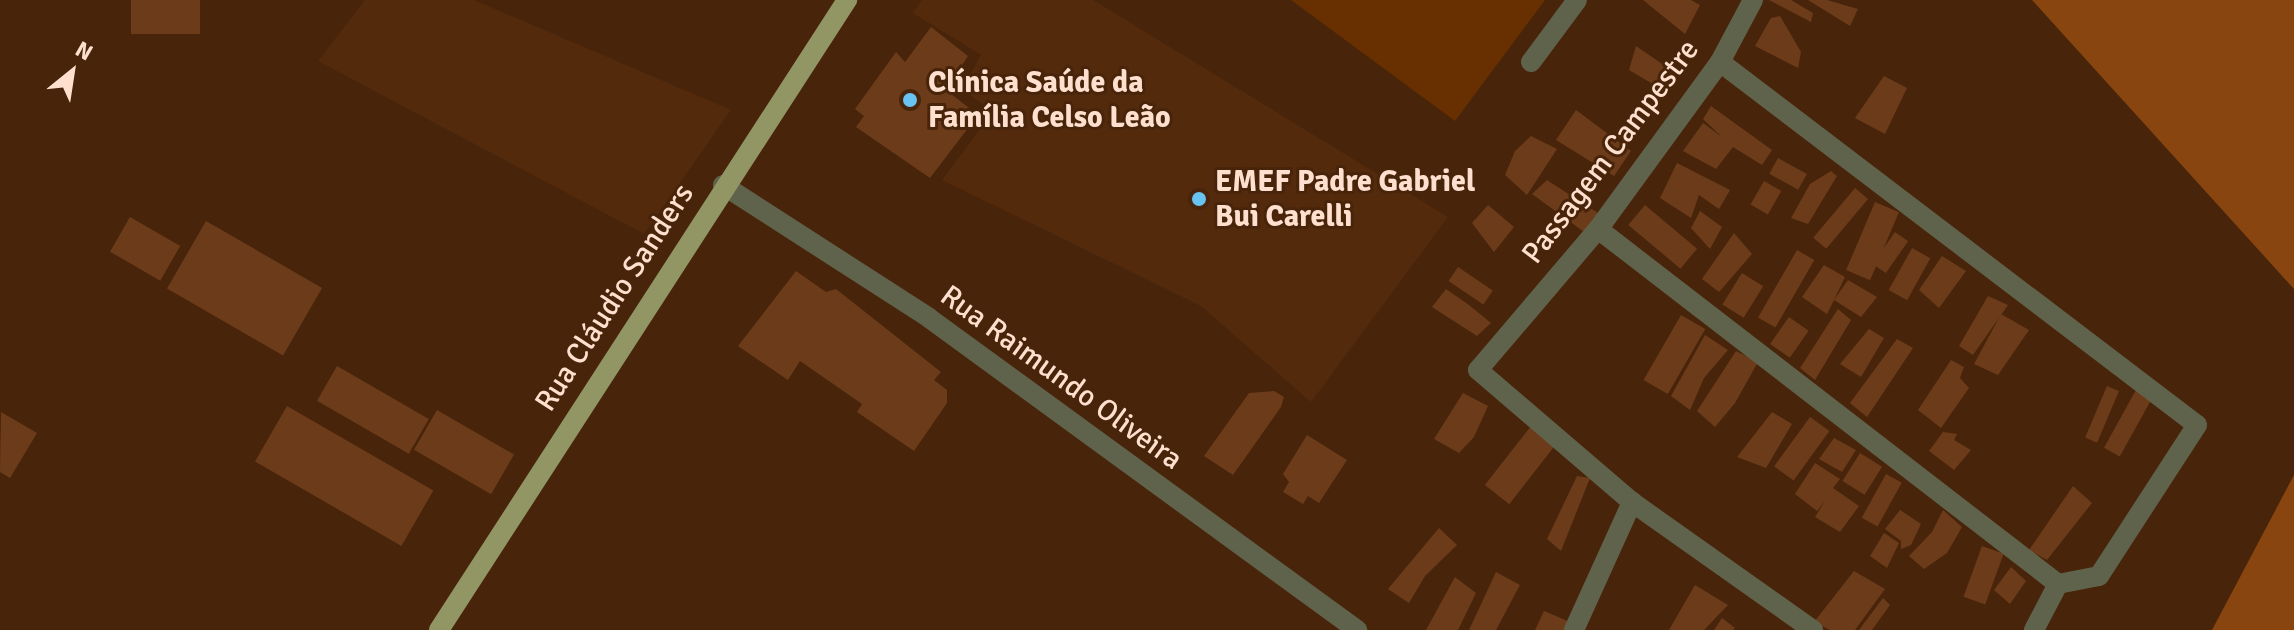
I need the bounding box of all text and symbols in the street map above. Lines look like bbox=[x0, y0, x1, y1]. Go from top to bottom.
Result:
north arrow bbox=[32, 32, 112, 112]
street label: Passagem Campestre bbox=[1515, 33, 1707, 271]
text: N bbox=[71, 35, 98, 66]
place label: Clínica Saúde da Família Celso Leão bbox=[928, 65, 1171, 136]
marker: Clínica Saúde da Família Celso Leão bbox=[899, 89, 921, 111]
place label: EMEF Padre Gabriel Bui Carelli bbox=[1215, 164, 1475, 234]
street label: Rua Cláudio Sanders bbox=[528, 178, 702, 418]
marker: EMEF Padre Gabriel Bui Carelli bbox=[1190, 190, 1208, 208]
street label: Rua Raimundo Oliveira bbox=[933, 278, 1189, 478]

